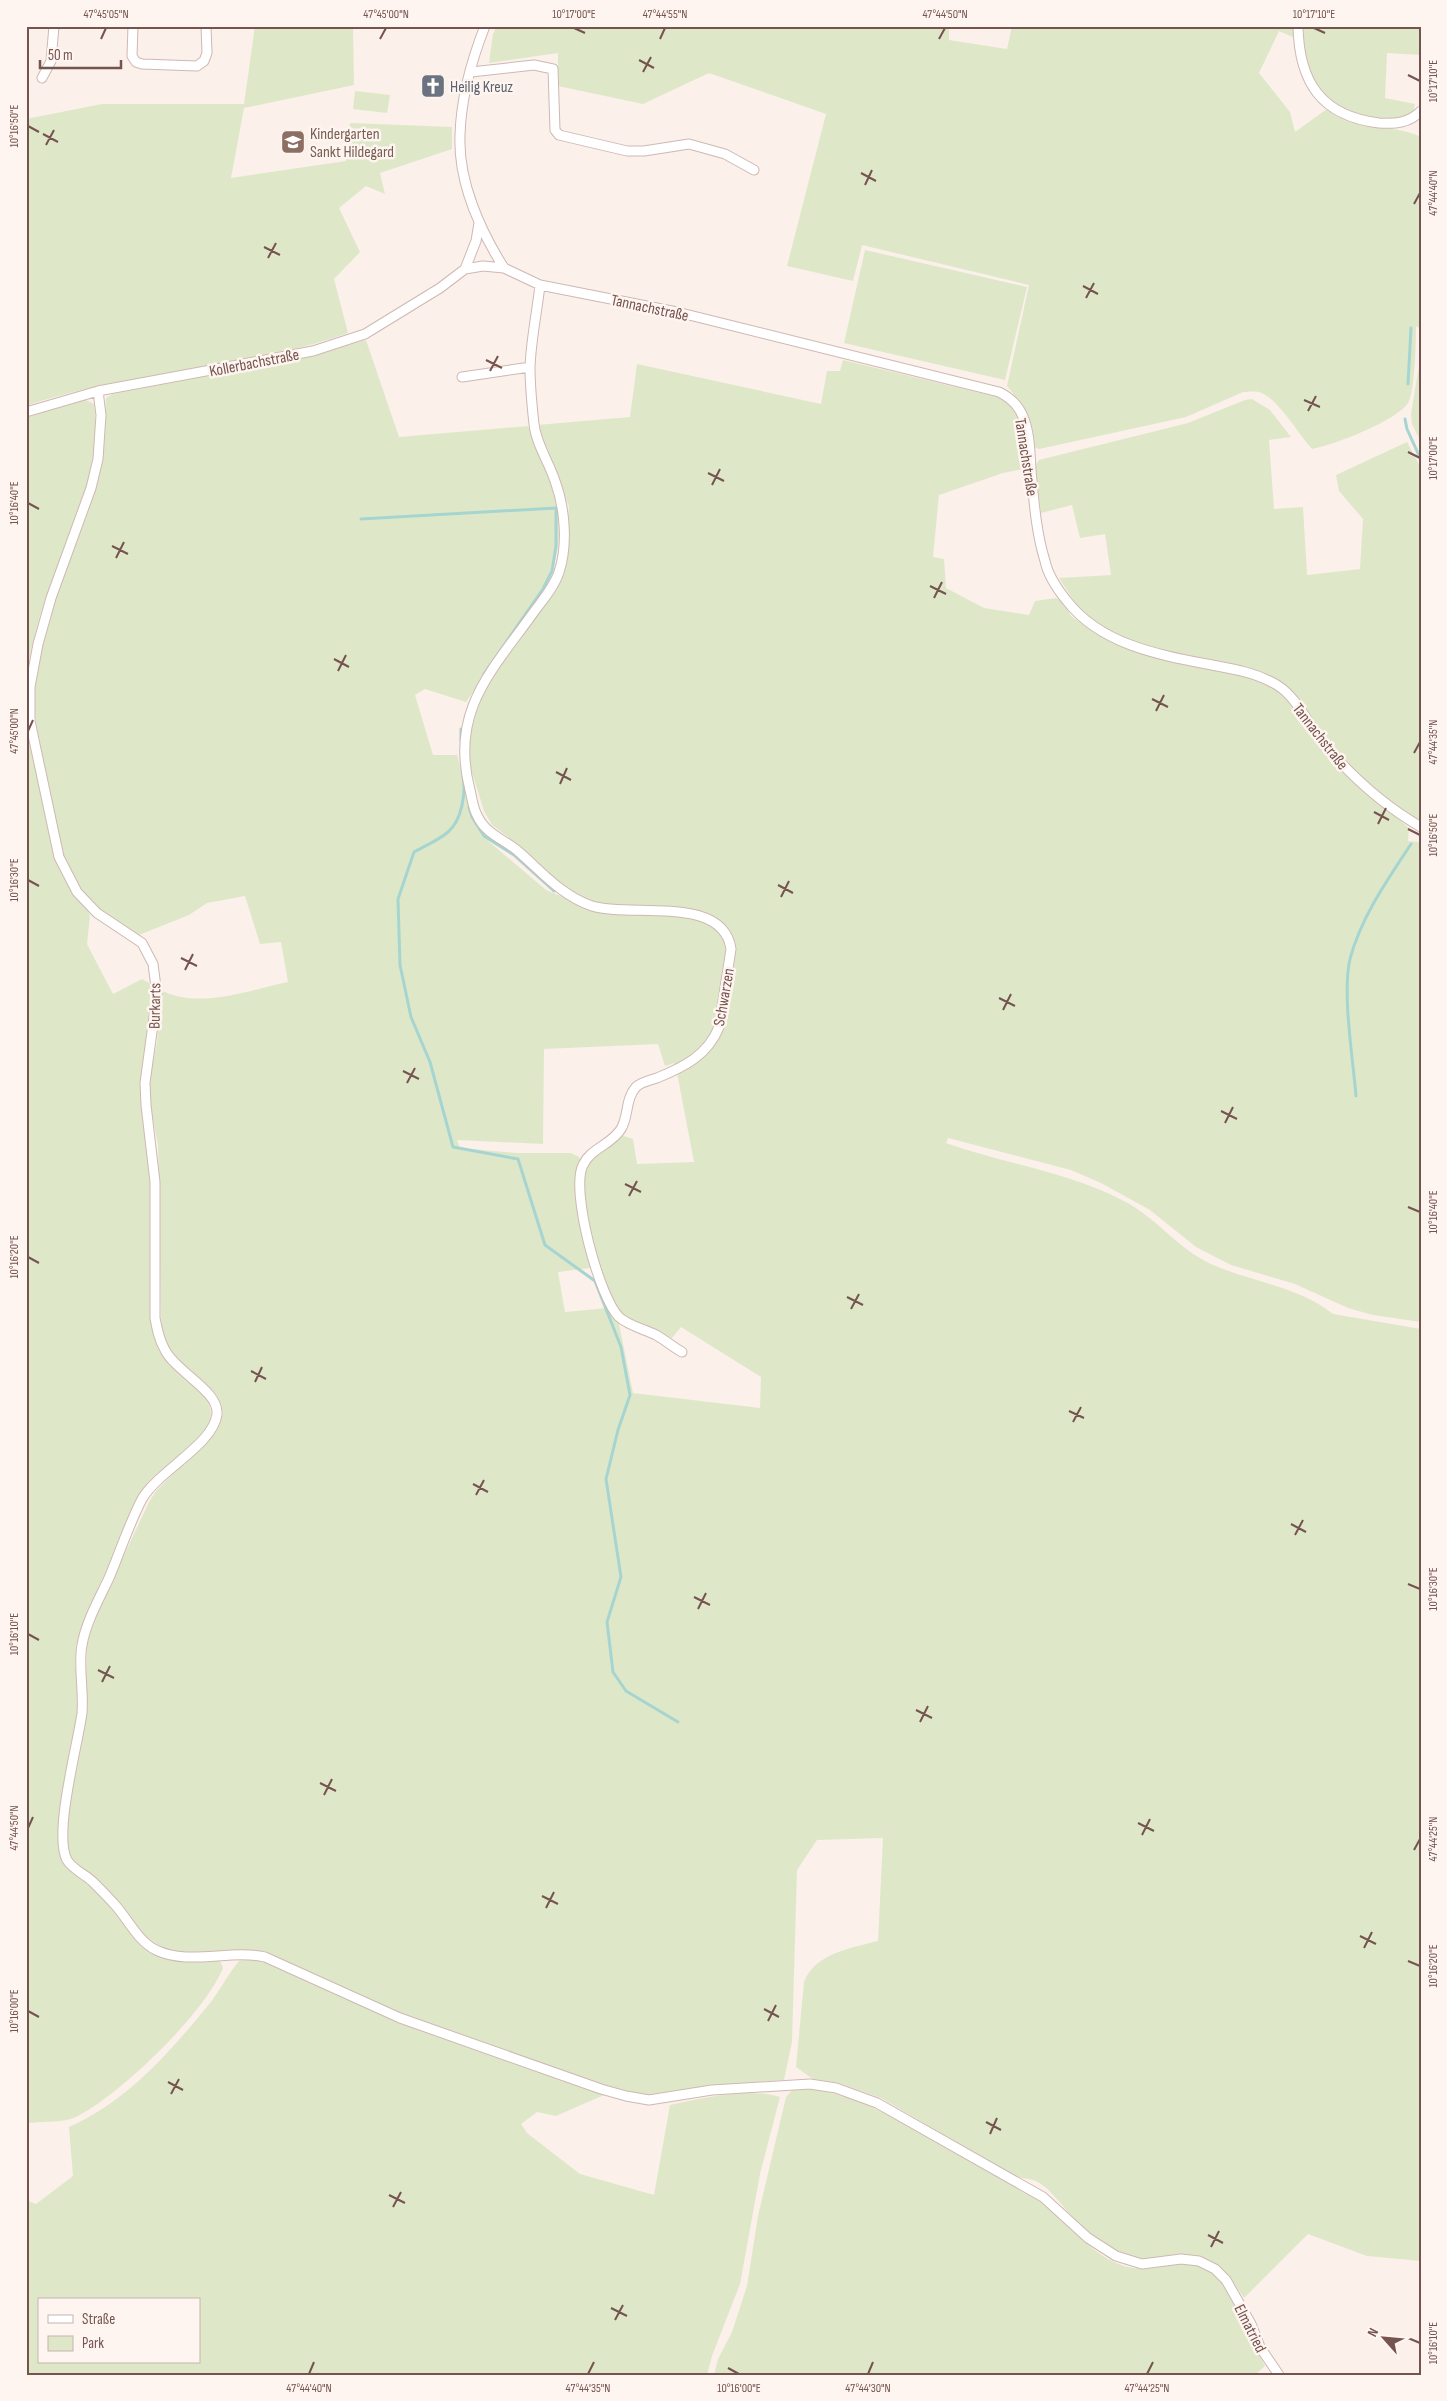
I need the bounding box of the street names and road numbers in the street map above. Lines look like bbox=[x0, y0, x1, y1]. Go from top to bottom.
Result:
street label: Tannachstraße bbox=[609, 291, 690, 326]
street label: Kollerbachstraße bbox=[208, 345, 301, 381]
street label: Tannachstraße bbox=[1010, 417, 1041, 498]
street label: Tannachstraße bbox=[1288, 700, 1352, 774]
street label: Schwarzen bbox=[710, 967, 739, 1028]
street label: Burkarts bbox=[146, 983, 165, 1029]
street label: Elmatried bbox=[1229, 2301, 1270, 2356]

